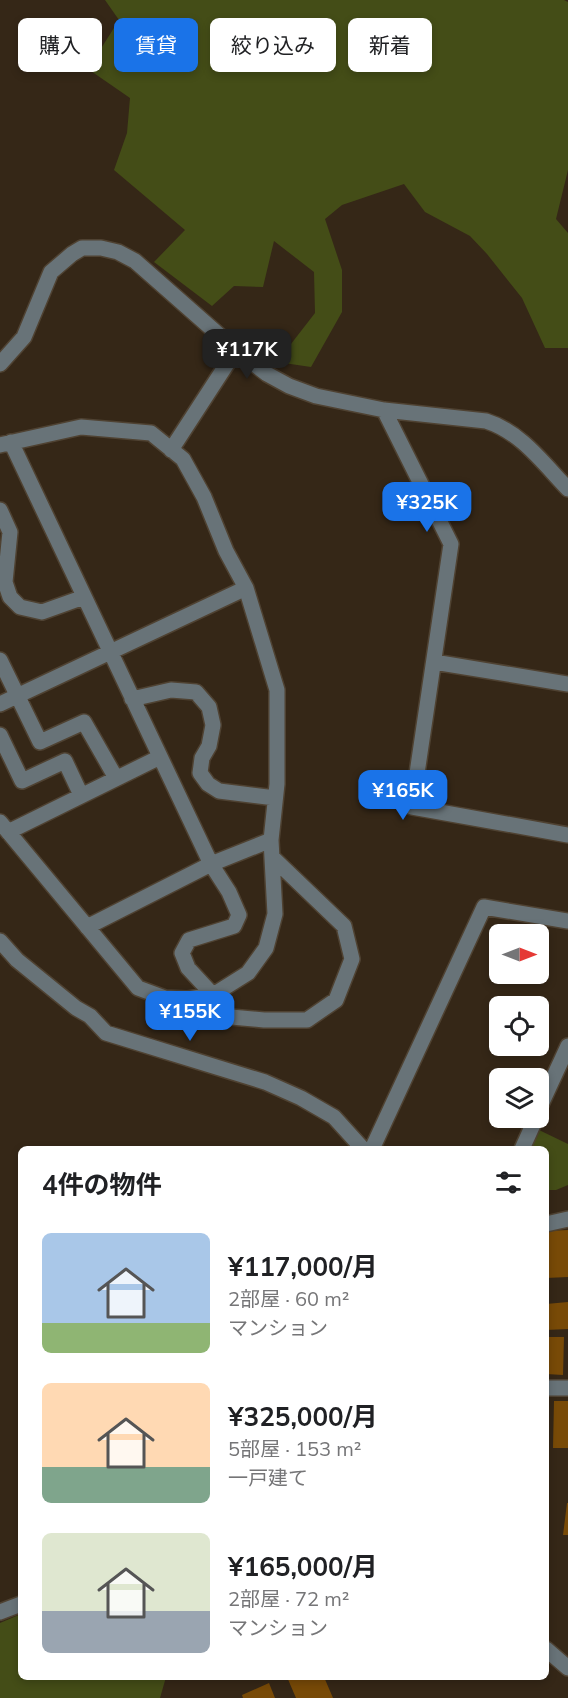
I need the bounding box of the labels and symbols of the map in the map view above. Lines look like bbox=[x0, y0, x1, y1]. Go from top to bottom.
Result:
pin: ¥117K bbox=[205, 329, 289, 380]
pin: ¥325K bbox=[385, 482, 469, 533]
pin: ¥165K bbox=[361, 770, 445, 821]
north arrow bbox=[489, 924, 549, 984]
pin: ¥155K bbox=[148, 991, 232, 1042]

